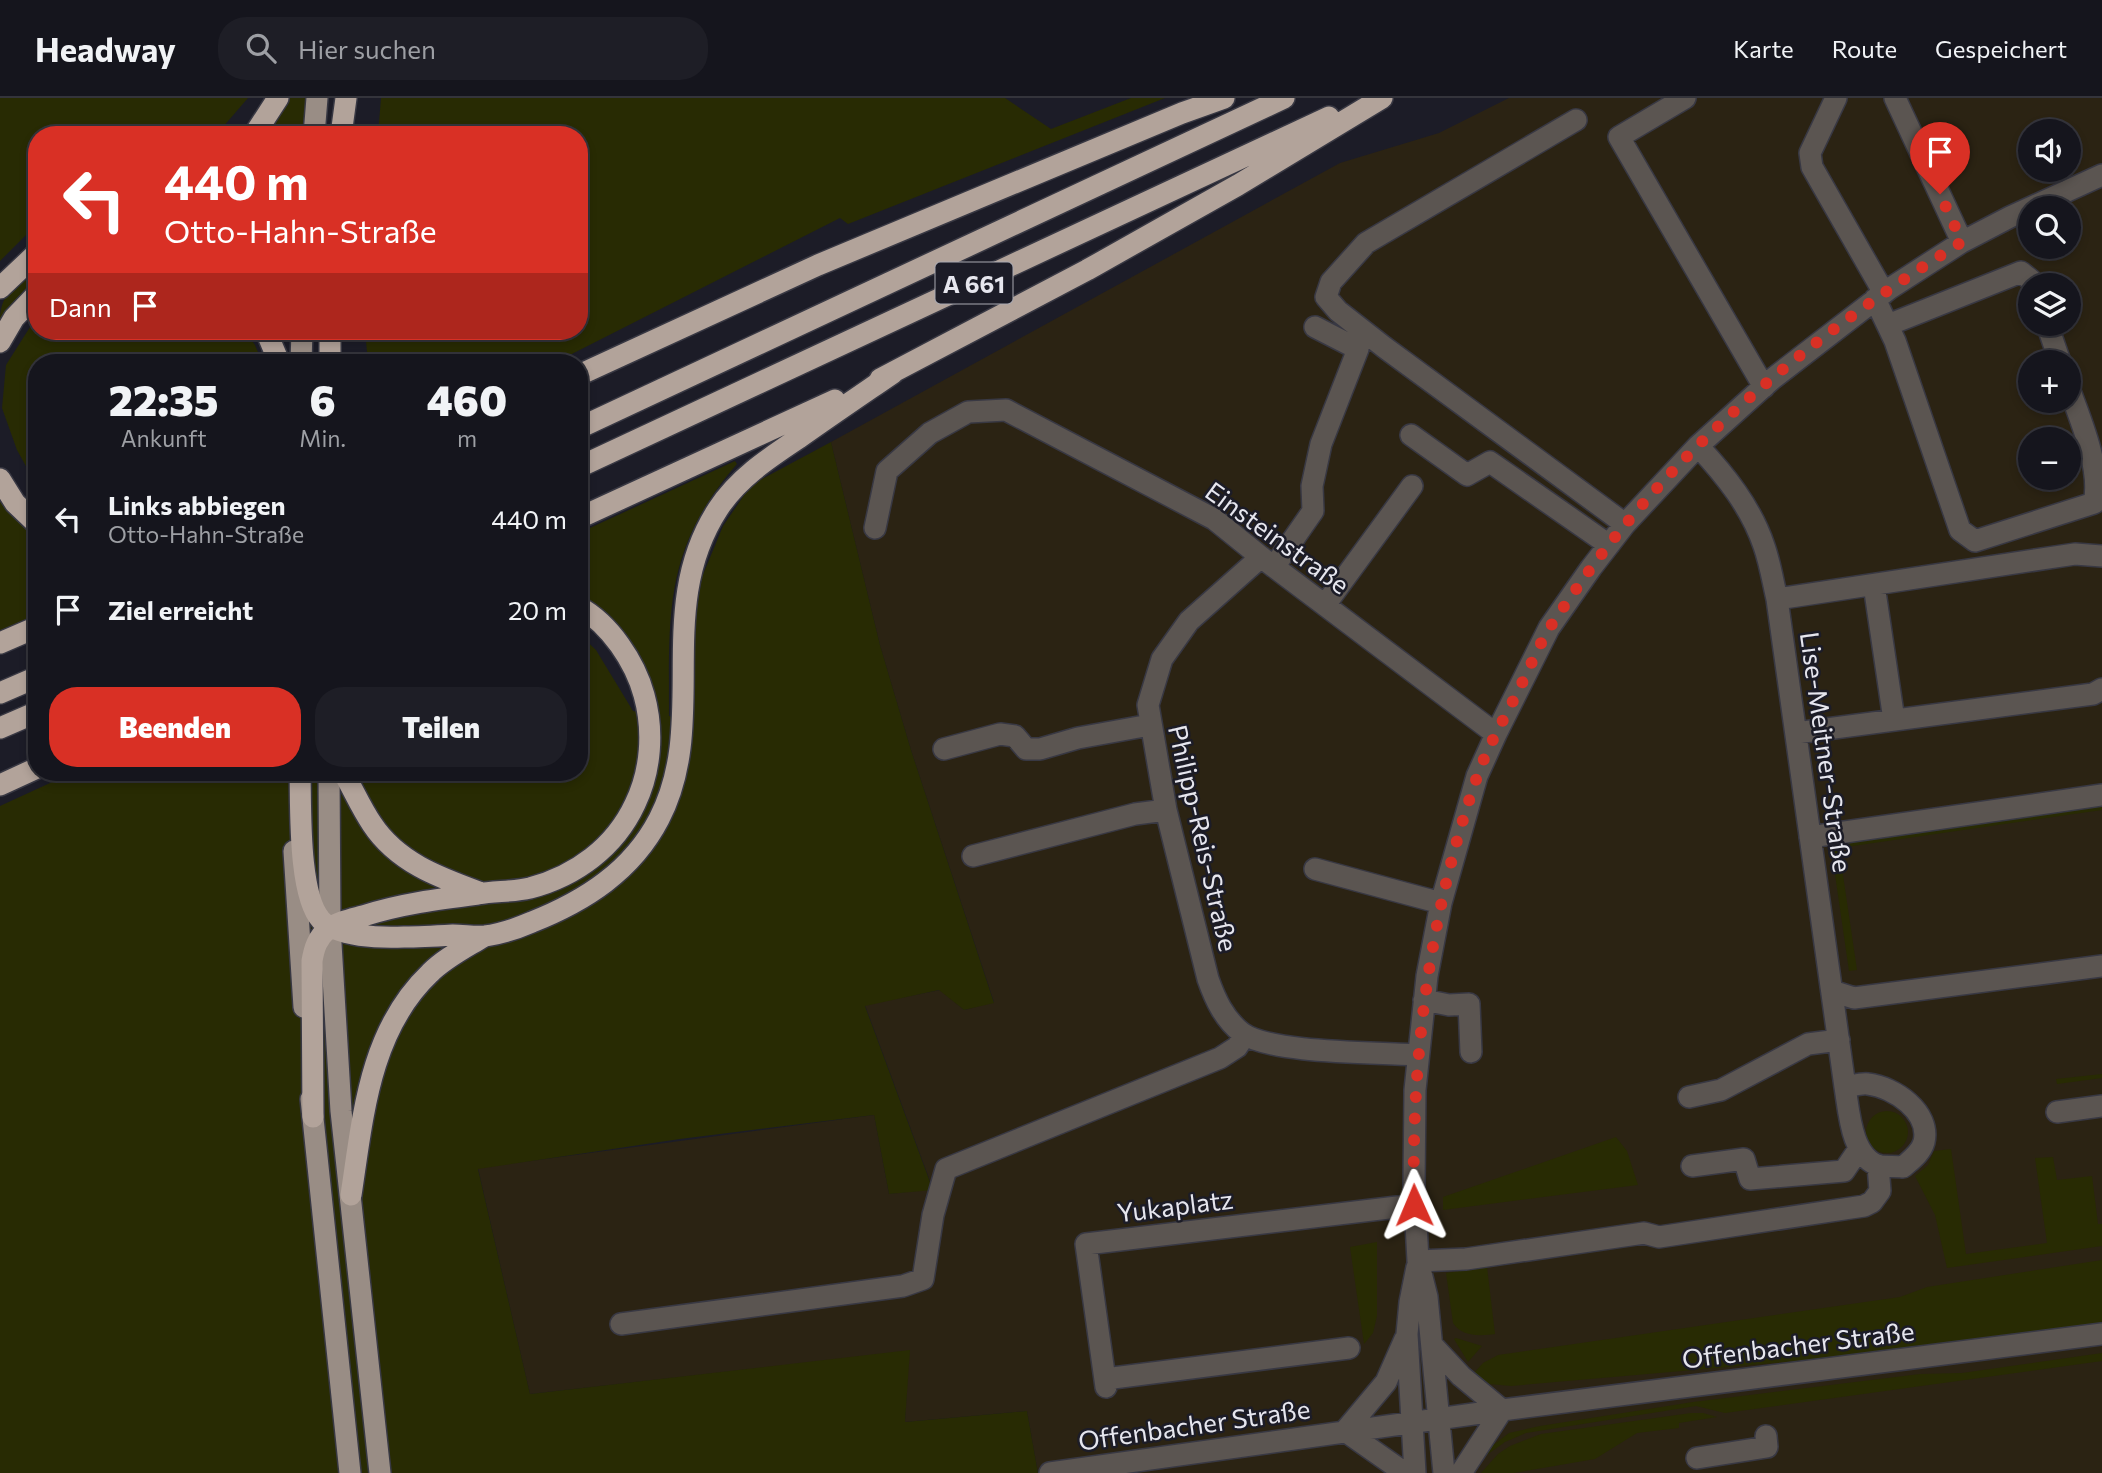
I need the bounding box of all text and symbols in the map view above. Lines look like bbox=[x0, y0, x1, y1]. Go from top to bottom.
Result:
search box bbox=[218, 17, 708, 80]
text: Headway bbox=[35, 28, 176, 69]
icon: search bbox=[242, 29, 280, 67]
text: Hier suchen bbox=[298, 33, 436, 64]
text: Karte bbox=[1733, 34, 1794, 63]
text: Route bbox=[1832, 34, 1897, 63]
text: Gespeichert bbox=[1935, 34, 2067, 63]
map controls bbox=[2018, 119, 2081, 490]
button: sound bbox=[2018, 119, 2081, 182]
pin bbox=[1910, 122, 1970, 194]
icon: arrive bbox=[1921, 133, 1959, 171]
text: 440 m bbox=[164, 150, 309, 210]
icon: left bbox=[49, 154, 140, 245]
button: search bbox=[2018, 196, 2081, 259]
text: Otto-Hahn-Straße bbox=[164, 210, 437, 250]
road number: A 661 bbox=[936, 262, 1012, 303]
button: layers bbox=[2018, 273, 2081, 336]
icon: arrive bbox=[126, 287, 164, 325]
text: Dann bbox=[49, 291, 112, 322]
button: + bbox=[2018, 350, 2081, 413]
text: 22:35 bbox=[109, 373, 219, 425]
text: 6 bbox=[310, 373, 336, 425]
text: 460 bbox=[427, 373, 507, 425]
text: Ankunft bbox=[121, 424, 207, 452]
text: Min. bbox=[299, 424, 346, 452]
text: m bbox=[457, 424, 477, 452]
button: − bbox=[2018, 427, 2081, 490]
street label: Einsteinstraße bbox=[1200, 474, 1356, 600]
text: Links abbiegen bbox=[108, 489, 286, 520]
icon: left bbox=[49, 500, 87, 538]
text: 440 m bbox=[491, 503, 567, 534]
text: Otto-Hahn-Straße bbox=[108, 520, 304, 548]
icon: arrive bbox=[49, 591, 87, 629]
text: Ziel erreicht bbox=[108, 594, 253, 625]
text: 20 m bbox=[508, 594, 567, 625]
street label: Lise-Meitner-Straße bbox=[1795, 630, 1859, 874]
button: Beenden bbox=[49, 687, 301, 767]
button: Teilen bbox=[315, 687, 567, 767]
street label: Philipp-Reis-Straße bbox=[1163, 722, 1245, 954]
position arrow bbox=[1377, 1168, 1451, 1242]
street label: Yukaplatz bbox=[1115, 1183, 1235, 1227]
street label: Offenbacher Straße bbox=[1680, 1314, 1916, 1374]
street label: Offenbacher Straße bbox=[1076, 1392, 1312, 1456]

